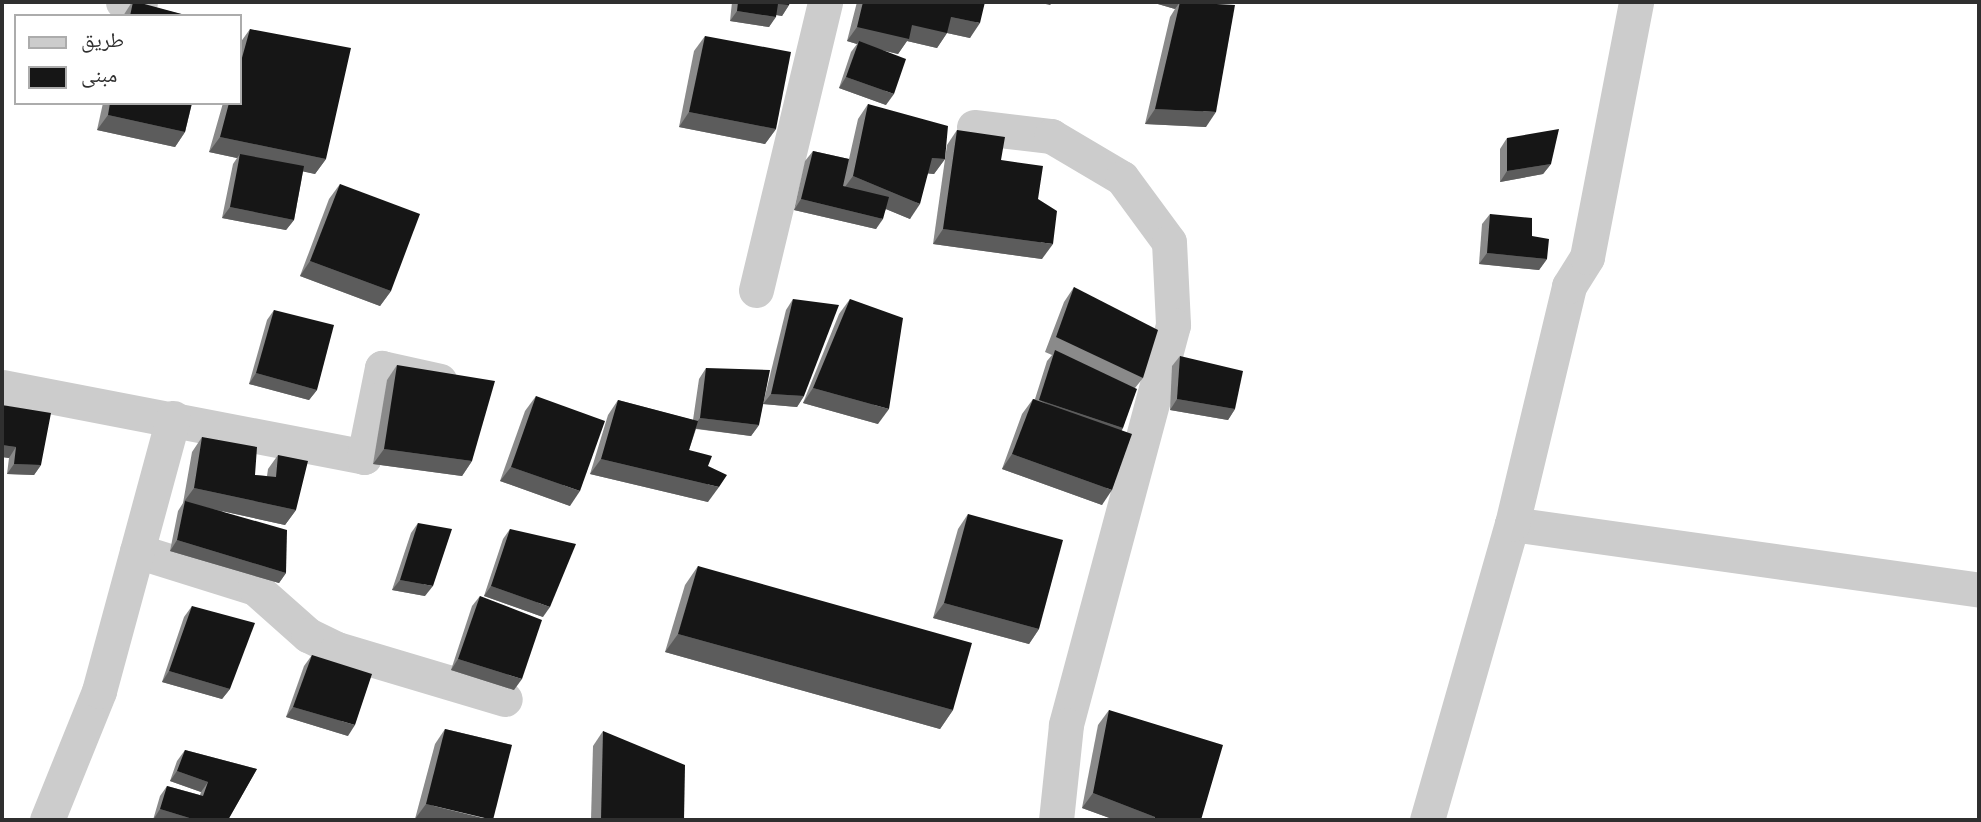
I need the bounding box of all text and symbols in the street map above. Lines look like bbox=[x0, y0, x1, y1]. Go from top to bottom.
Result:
legend bbox=[14, 14, 242, 105]
text: طريق bbox=[81, 25, 124, 53]
text: مبنى bbox=[81, 60, 117, 88]

